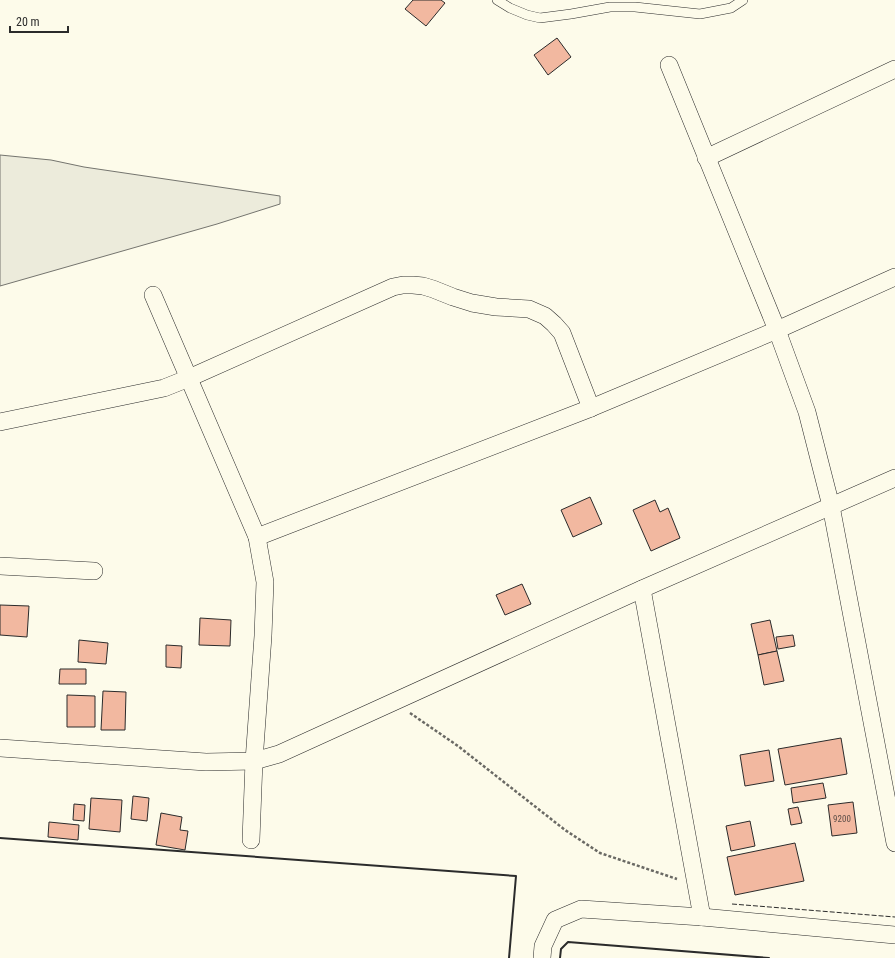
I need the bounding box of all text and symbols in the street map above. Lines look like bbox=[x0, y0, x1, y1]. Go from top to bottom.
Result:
scale bar bbox=[10, 8, 68, 34]
text: 20 m bbox=[16, 15, 40, 29]
house number: 9200 bbox=[833, 814, 851, 824]

